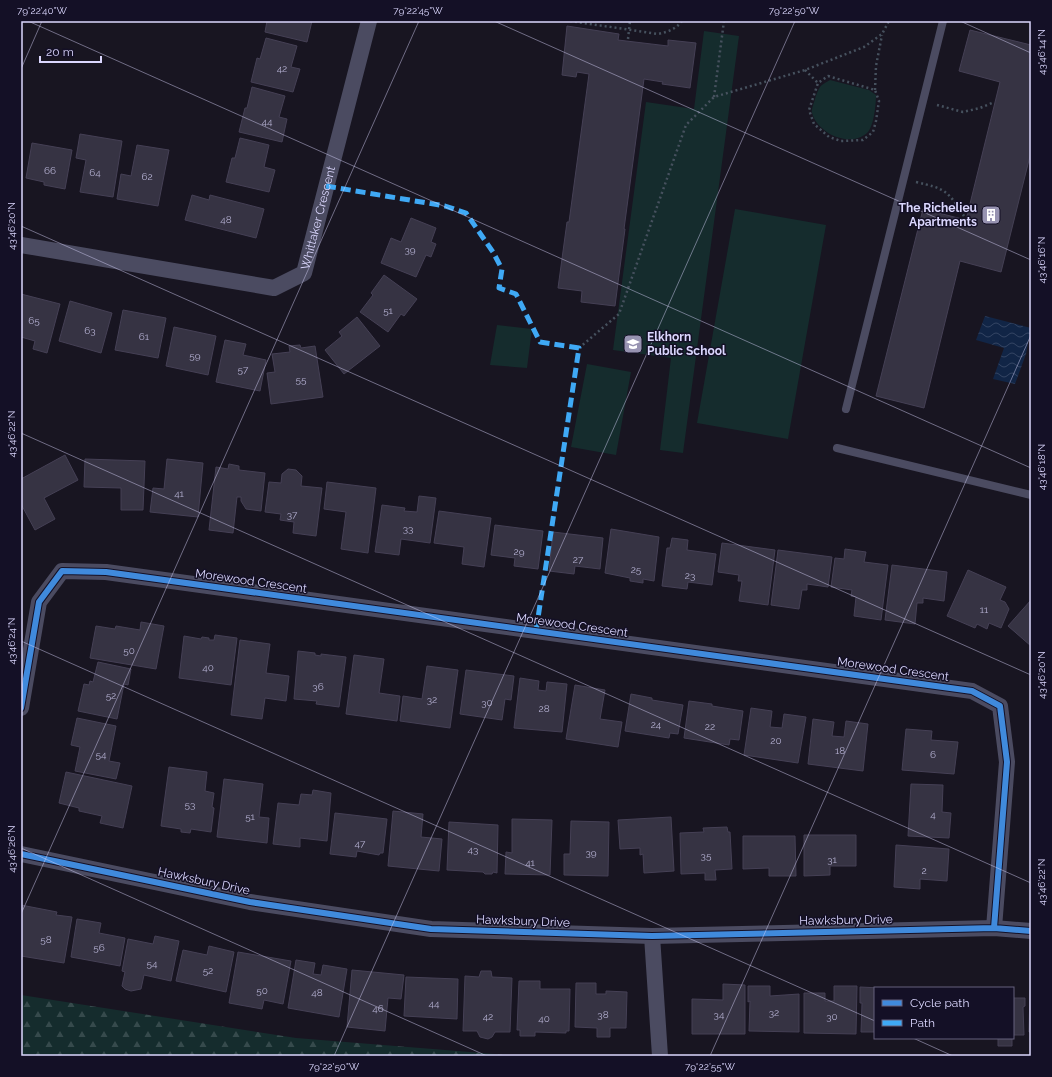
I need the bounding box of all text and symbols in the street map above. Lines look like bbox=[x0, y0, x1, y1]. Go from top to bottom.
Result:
text: 79°22'40"W bbox=[17, 5, 68, 16]
text: 79°22'45"W bbox=[393, 5, 443, 16]
text: 79°22'50"W bbox=[769, 5, 820, 16]
text: 43°46'14"N bbox=[1036, 29, 1047, 75]
scale bar bbox=[40, 38, 101, 64]
text: 20 m bbox=[46, 45, 74, 59]
house number: 42 bbox=[277, 63, 287, 74]
house number: 44 bbox=[262, 116, 273, 127]
house number: 66 bbox=[44, 165, 56, 176]
street label: Whittaker Crescent bbox=[298, 165, 338, 271]
house number: 64 bbox=[89, 167, 101, 178]
house number: 62 bbox=[141, 171, 153, 182]
place label: The Richelieu Apartments bbox=[899, 201, 977, 229]
text: 43°46'20"N bbox=[6, 202, 17, 250]
building icon: The Richelieu Apartments bbox=[980, 204, 1002, 226]
house number: 48 bbox=[220, 214, 232, 225]
text: 43°46'16"N bbox=[1036, 237, 1047, 283]
house number: 39 bbox=[404, 244, 416, 255]
house number: 51 bbox=[383, 305, 394, 316]
house number: 65 bbox=[28, 315, 40, 326]
house number: 63 bbox=[84, 325, 96, 336]
place label: Elkhorn Public School bbox=[647, 330, 726, 358]
house number: 61 bbox=[139, 331, 150, 342]
school or university icon: Elkhorn Public School bbox=[622, 333, 644, 355]
house number: 59 bbox=[189, 350, 201, 361]
house number: 57 bbox=[238, 364, 249, 375]
house number: 55 bbox=[296, 374, 307, 385]
text: 43°46'22"N bbox=[6, 411, 17, 457]
text: 43°46'18"N bbox=[1036, 444, 1047, 490]
house number: 41 bbox=[174, 488, 185, 499]
house number: 37 bbox=[287, 509, 298, 520]
house number: 33 bbox=[403, 523, 413, 534]
house number: 29 bbox=[513, 546, 525, 557]
house number: 27 bbox=[573, 554, 584, 565]
house number: 25 bbox=[631, 564, 642, 575]
street label: Morewood Crescent bbox=[194, 566, 308, 596]
house number: 23 bbox=[685, 570, 695, 581]
house number: 11 bbox=[980, 604, 989, 615]
street label: Morewood Crescent bbox=[515, 610, 629, 640]
text: 43°46'24"N bbox=[6, 617, 17, 665]
house number: 50 bbox=[123, 645, 135, 656]
text: 43°46'20"N bbox=[1036, 651, 1047, 699]
street label: Morewood Crescent bbox=[836, 654, 950, 684]
house number: 40 bbox=[202, 662, 214, 673]
house number: 36 bbox=[312, 681, 324, 692]
house number: 52 bbox=[106, 690, 116, 701]
house number: 32 bbox=[427, 694, 437, 705]
house number: 30 bbox=[481, 697, 493, 708]
house number: 28 bbox=[538, 703, 550, 714]
house number: 24 bbox=[651, 719, 662, 730]
house number: 22 bbox=[705, 721, 715, 732]
house number: 20 bbox=[770, 735, 782, 746]
house number: 18 bbox=[835, 745, 845, 756]
house number: 54 bbox=[96, 749, 107, 760]
house number: 6 bbox=[930, 749, 936, 760]
house number: 53 bbox=[185, 799, 195, 810]
house number: 4 bbox=[930, 809, 936, 820]
house number: 51 bbox=[245, 811, 256, 822]
text: 43°46'26"N bbox=[6, 825, 17, 873]
house number: 47 bbox=[355, 838, 366, 849]
house number: 43 bbox=[468, 844, 478, 855]
house number: 39 bbox=[585, 847, 597, 858]
house number: 35 bbox=[701, 850, 712, 861]
house number: 31 bbox=[827, 854, 838, 865]
house number: 41 bbox=[525, 857, 536, 868]
text: 43°46'22"N bbox=[1036, 859, 1047, 905]
street label: Hawksbury Drive bbox=[157, 864, 251, 898]
house number: 2 bbox=[921, 865, 927, 876]
street label: Hawksbury Drive bbox=[476, 912, 570, 930]
street label: Hawksbury Drive bbox=[799, 912, 893, 928]
house number: 58 bbox=[40, 934, 52, 945]
house number: 56 bbox=[93, 942, 105, 953]
house number: 54 bbox=[147, 958, 158, 969]
house number: 52 bbox=[203, 965, 213, 976]
house number: 50 bbox=[256, 985, 268, 996]
house number: 48 bbox=[311, 987, 323, 998]
legend bbox=[874, 987, 1014, 1039]
text: Cycle path bbox=[910, 996, 969, 1010]
house number: 44 bbox=[429, 998, 440, 1009]
house number: 46 bbox=[372, 1003, 384, 1014]
house number: 32 bbox=[769, 1007, 779, 1018]
house number: 38 bbox=[597, 1009, 609, 1020]
house number: 34 bbox=[714, 1009, 725, 1020]
house number: 42 bbox=[483, 1011, 493, 1022]
house number: 30 bbox=[826, 1011, 838, 1022]
house number: 40 bbox=[538, 1013, 550, 1024]
text: Path bbox=[910, 1016, 935, 1030]
text: 79°22'50"W bbox=[309, 1061, 360, 1072]
text: 79°22'55"W bbox=[685, 1061, 736, 1072]

